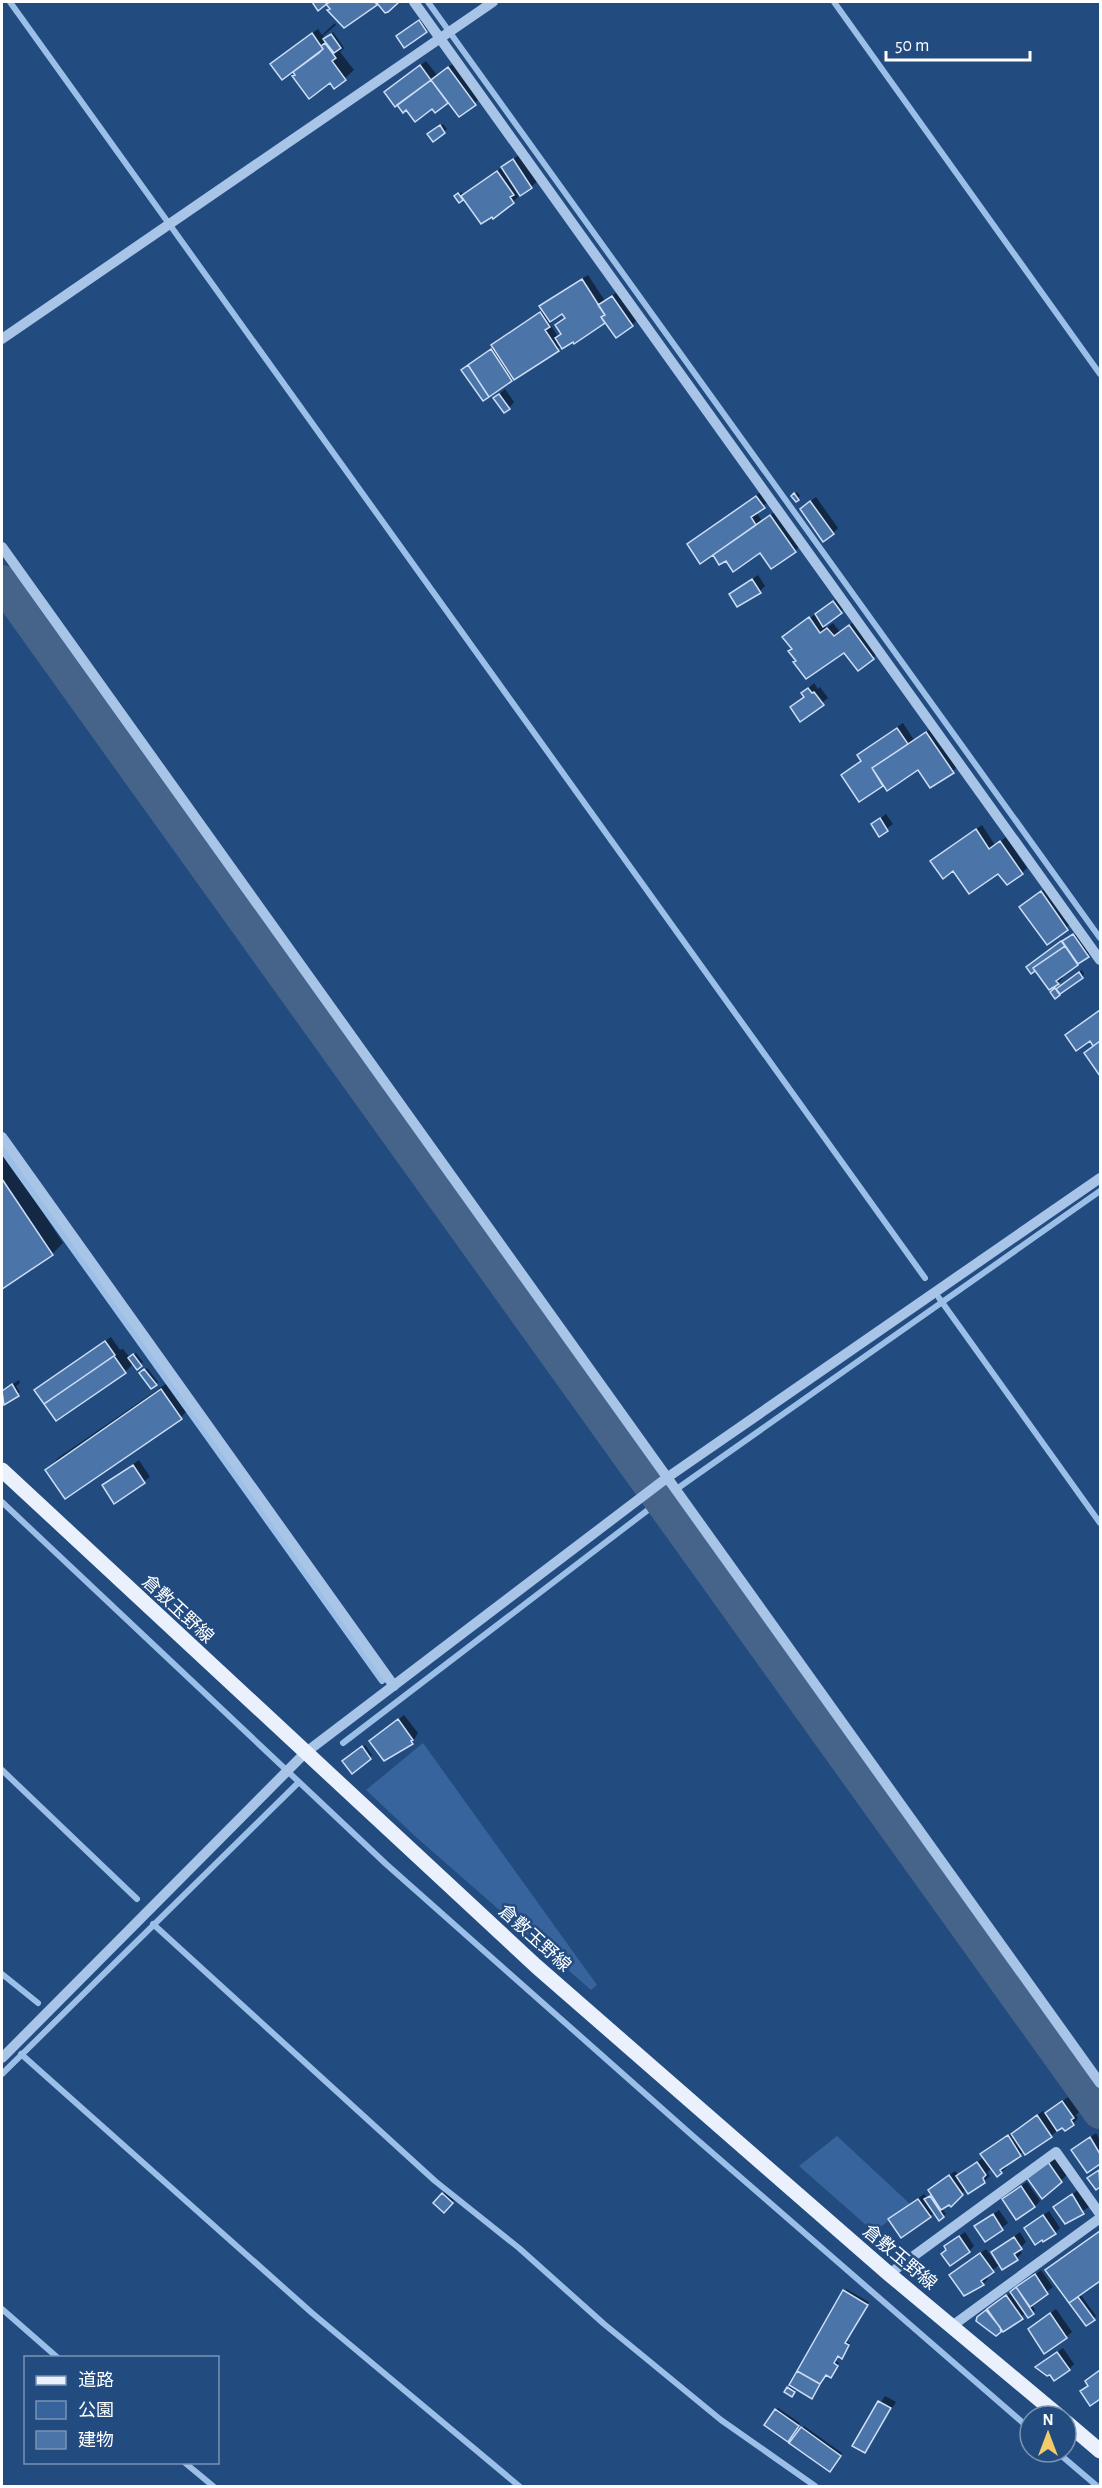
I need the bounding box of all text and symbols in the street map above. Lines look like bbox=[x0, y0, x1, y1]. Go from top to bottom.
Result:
scale bar bbox=[886, 24, 1030, 62]
text: 50 m bbox=[895, 37, 929, 55]
street label: 倉敷玉野線 bbox=[138, 1571, 218, 1647]
street label: 倉敷玉野線 bbox=[495, 1900, 575, 1976]
street label: 倉敷玉野線 bbox=[859, 2220, 941, 2294]
legend bbox=[24, 2356, 219, 2464]
text: 道路 bbox=[78, 2370, 114, 2390]
text: 公園 bbox=[78, 2401, 114, 2420]
north arrow bbox=[1018, 2404, 1078, 2464]
text: N bbox=[1042, 2412, 1054, 2428]
text: 建物 bbox=[78, 2430, 114, 2450]

